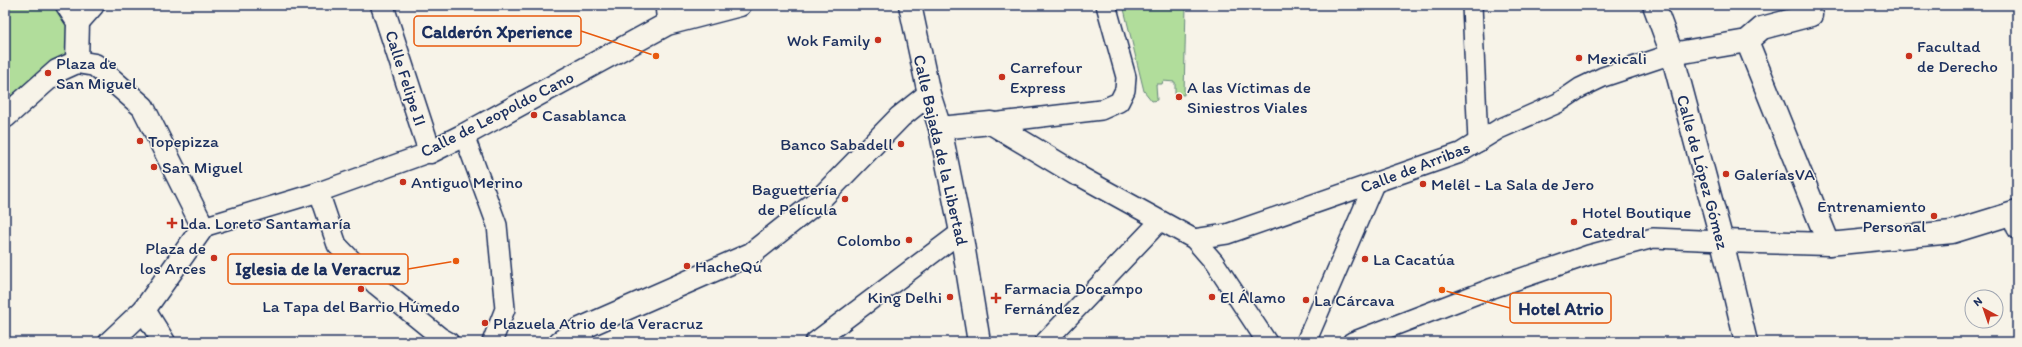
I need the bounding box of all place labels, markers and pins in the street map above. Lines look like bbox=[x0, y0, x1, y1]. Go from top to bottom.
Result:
callout: Calderón Xperience bbox=[414, 16, 581, 46]
place label: Wok Family bbox=[787, 30, 870, 50]
marker: Wok Family bbox=[873, 35, 883, 45]
place label: Facultad de Derecho bbox=[1917, 36, 1998, 76]
place label: Mexicali bbox=[1587, 48, 1647, 68]
marker: Facultad de Derecho bbox=[1904, 51, 1914, 61]
place label: Plaza de San Miguel bbox=[56, 53, 137, 93]
marker: Mexicali bbox=[1574, 53, 1584, 63]
place label: Carrefour Express bbox=[1010, 57, 1083, 97]
marker: Plaza de San Miguel bbox=[43, 68, 53, 78]
marker: Carrefour Express bbox=[997, 72, 1007, 82]
place label: A las Víctimas de Siniestros Viales bbox=[1187, 77, 1311, 117]
marker: A las Víctimas de Siniestros Viales bbox=[1174, 92, 1184, 102]
place label: Casablanca bbox=[542, 105, 627, 125]
marker: Casablanca bbox=[529, 110, 539, 120]
place label: Topepizza bbox=[148, 131, 219, 151]
place label: Banco Sabadell bbox=[780, 134, 893, 154]
marker: Topepizza bbox=[135, 136, 145, 146]
marker: Banco Sabadell bbox=[896, 139, 906, 149]
place label: San Miguel bbox=[162, 157, 243, 177]
marker: San Miguel bbox=[149, 162, 159, 172]
place label: GaleríasVA bbox=[1734, 164, 1815, 184]
marker: GaleríasVA bbox=[1721, 169, 1731, 179]
place label: Antiguo Merino bbox=[411, 172, 523, 192]
place label: Melêl - La Sala de Jero bbox=[1431, 174, 1594, 194]
marker: Antiguo Merino bbox=[398, 177, 408, 187]
place label: Baguettería de Película bbox=[752, 179, 837, 219]
marker: Melêl - La Sala de Jero bbox=[1418, 179, 1428, 189]
marker: Baguettería de Película bbox=[840, 194, 850, 204]
place label: Entrenamiento Personal bbox=[1817, 196, 1926, 236]
place label: Hotel Boutique Catedral bbox=[1582, 202, 1691, 242]
marker: Entrenamiento Personal bbox=[1929, 211, 1939, 221]
place label: Lda. Loreto Santamaría bbox=[180, 213, 351, 233]
marker: Hotel Boutique Catedral bbox=[1569, 217, 1579, 227]
marker: Lda. Loreto Santamaría bbox=[167, 218, 177, 228]
place label: Colombo bbox=[837, 230, 901, 250]
marker: Colombo bbox=[904, 235, 914, 245]
place label: Plaza de los Arces bbox=[140, 238, 206, 278]
place label: La Cacatúa bbox=[1373, 249, 1455, 269]
marker: Plaza de los Arces bbox=[209, 253, 219, 263]
callout: Iglesia de la Veracruz bbox=[228, 254, 408, 284]
marker: La Cacatúa bbox=[1360, 254, 1370, 264]
place label: HacheQú bbox=[695, 256, 763, 276]
marker: HacheQú bbox=[682, 261, 692, 271]
place label: Farmacia Docampo Fernández bbox=[1004, 278, 1143, 318]
marker: La Tapa del Barrio Húmedo bbox=[356, 284, 366, 294]
place label: King Delhi bbox=[868, 287, 942, 307]
place label: El Álamo bbox=[1220, 287, 1286, 307]
place label: La Cárcava bbox=[1314, 290, 1395, 310]
marker: King Delhi bbox=[945, 292, 955, 302]
marker: El Álamo bbox=[1207, 292, 1217, 302]
marker: Farmacia Docampo Fernández bbox=[991, 293, 1001, 303]
callout: Hotel Atrio bbox=[1510, 293, 1611, 323]
marker: La Cárcava bbox=[1301, 295, 1311, 305]
place label: La Tapa del Barrio Húmedo bbox=[262, 296, 460, 316]
place label: Plazuela Atrio de la Veracruz bbox=[493, 313, 703, 333]
marker: Plazuela Atrio de la Veracruz bbox=[480, 318, 490, 328]

